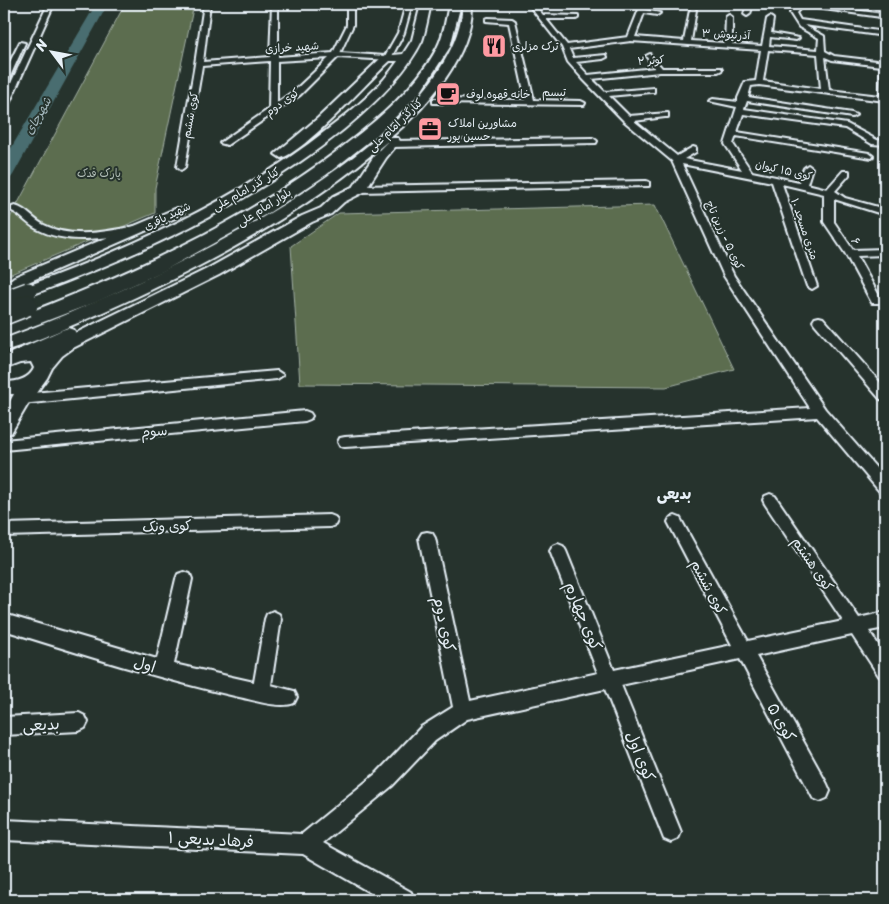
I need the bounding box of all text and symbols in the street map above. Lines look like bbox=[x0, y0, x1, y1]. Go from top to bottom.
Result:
street label: آذرنیوش ۳ bbox=[701, 24, 752, 45]
north arrow bbox=[28, 28, 78, 78]
restaurant icon: ترک مزلری bbox=[481, 33, 507, 59]
text: N bbox=[28, 34, 55, 57]
street label: شهید خرازی bbox=[264, 36, 320, 59]
place label: ترک مزلری bbox=[512, 37, 559, 56]
street label: کوثر ۲ bbox=[637, 50, 665, 71]
cafe icon: خانه قهوه لوف bbox=[435, 81, 461, 107]
street label: کوی دوم bbox=[261, 83, 304, 121]
street label: تبسم bbox=[542, 83, 567, 102]
place label: خانه قهوه لوف bbox=[466, 85, 531, 104]
street label: کوی ششم bbox=[177, 90, 204, 140]
water label: شهرچای bbox=[18, 92, 58, 139]
street label: کنارگذر امام علی bbox=[363, 94, 428, 157]
place label: مشاورین املاک حسین پور bbox=[447, 114, 517, 146]
office icon: مشاورین املاک حسین پور bbox=[417, 116, 443, 142]
street label: کوی ۱۵ کیوان bbox=[753, 155, 815, 186]
street label: کنار گذر امام علی bbox=[209, 162, 284, 217]
park label: پارک فدک bbox=[77, 164, 121, 183]
street label: بلوار امام علی bbox=[233, 183, 295, 232]
street label: ۱۰ متری مسجد bbox=[785, 196, 824, 263]
street label: شهید باقری bbox=[140, 197, 194, 236]
street label: کوی ۵ - زرین تاج bbox=[700, 197, 749, 273]
street label: ۶ bbox=[846, 233, 866, 250]
street label: سوم bbox=[140, 418, 168, 445]
district label: بدیعی bbox=[657, 481, 691, 507]
street label: کوی ونک bbox=[142, 513, 192, 540]
street label: کوی هشتم bbox=[785, 532, 840, 597]
street label: کوی ششم bbox=[684, 555, 734, 619]
street label: کوی چهارم bbox=[556, 577, 611, 655]
street label: کوی دوم bbox=[424, 594, 465, 655]
street label: اول bbox=[130, 647, 160, 682]
street label: کوی ۵ bbox=[759, 697, 804, 748]
street label: بدیعی bbox=[22, 709, 60, 740]
street label: کوی اول bbox=[617, 726, 664, 786]
street label: فرهاد بدیعی ۱ bbox=[167, 823, 255, 856]

